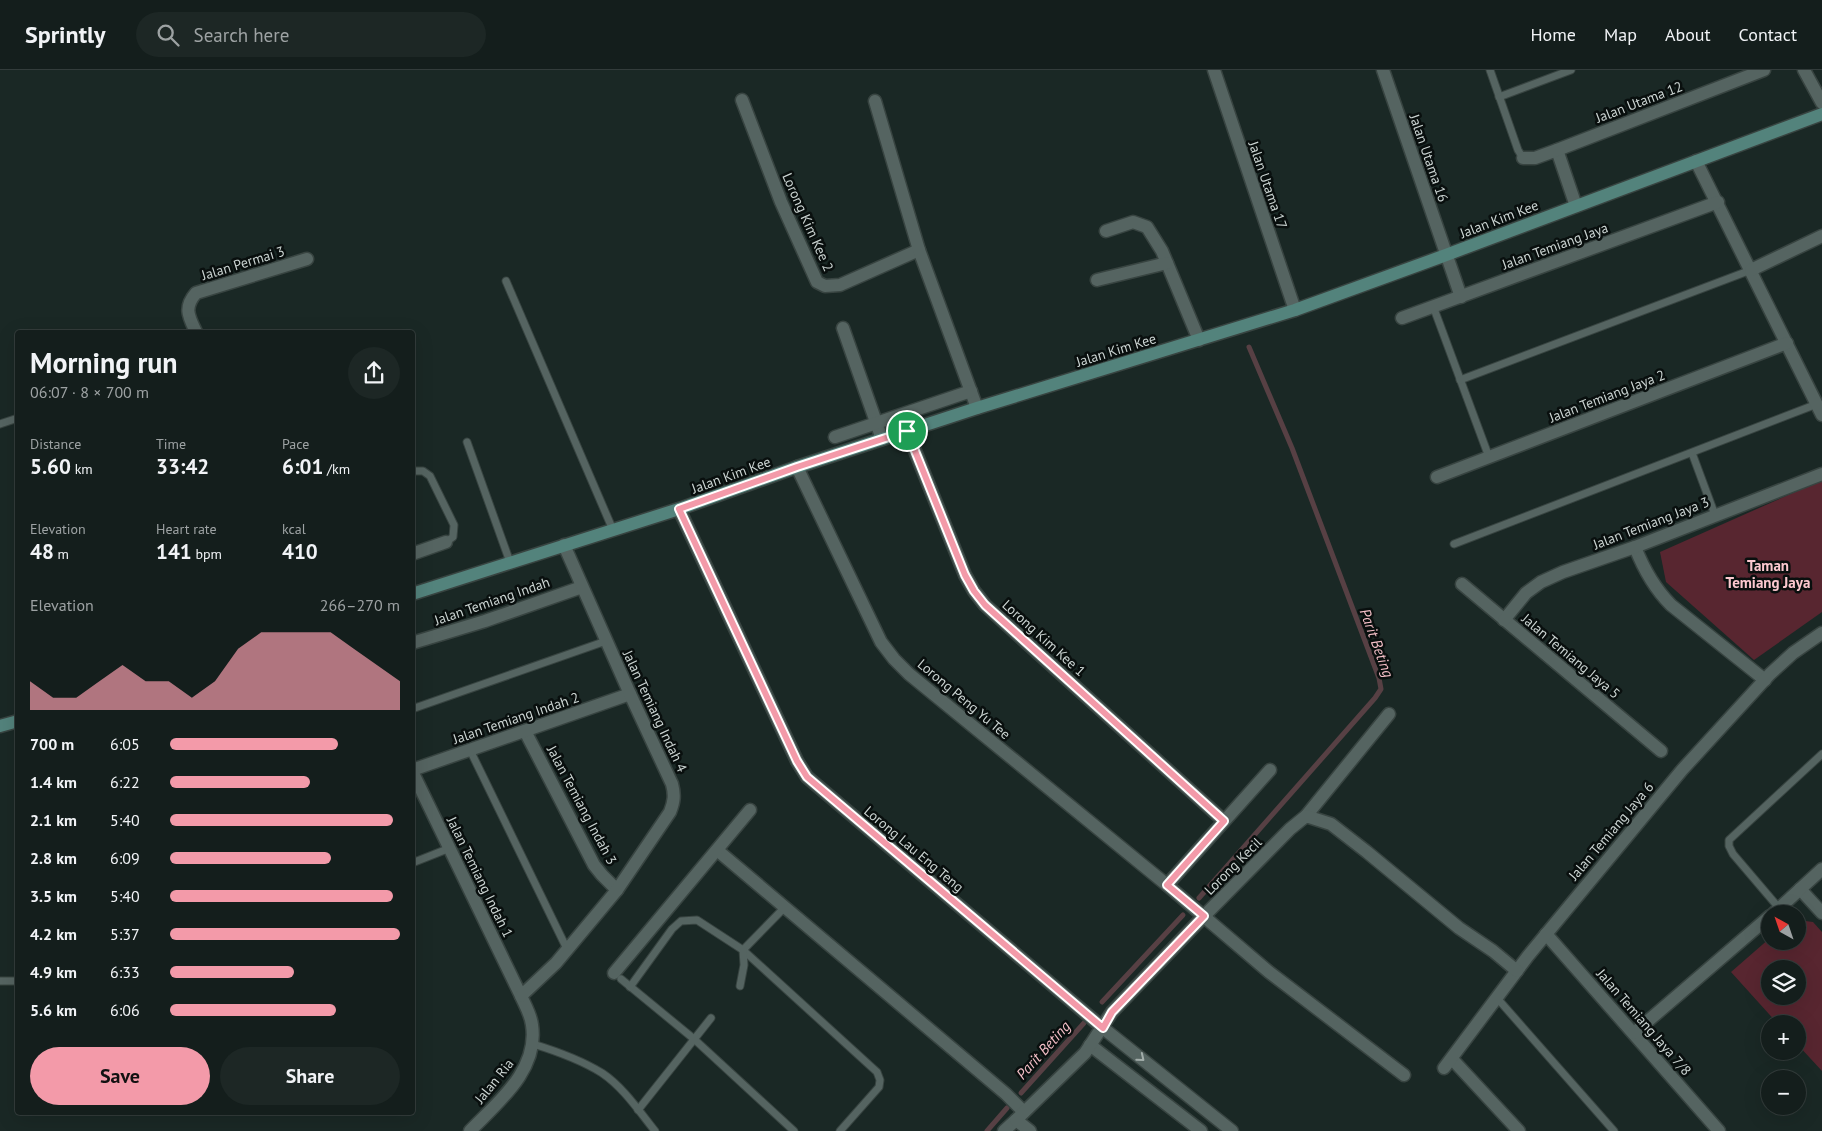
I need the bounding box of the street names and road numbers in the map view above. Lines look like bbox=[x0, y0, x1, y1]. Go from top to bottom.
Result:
street label: Jalan Utama 12 bbox=[1592, 77, 1685, 127]
street label: Jalan Utama 16 bbox=[1405, 111, 1452, 204]
street label: Jalan Utama 17 bbox=[1244, 138, 1291, 231]
street label: Lorong Kim Kee 2 bbox=[778, 170, 838, 274]
street label: Jalan Kim Kee bbox=[1456, 196, 1541, 243]
street label: Jalan Temiang Jaya bbox=[1499, 218, 1611, 274]
street label: Jalan Permai 3 bbox=[198, 242, 287, 284]
street label: Jalan Kim Kee bbox=[1073, 329, 1158, 371]
street label: Jalan Temiang Jaya 2 bbox=[1545, 366, 1668, 427]
street label: Jalan Kim Kee bbox=[688, 452, 773, 498]
street label: Jalan Temiang Jaya 3 bbox=[1589, 493, 1712, 554]
street label: Jalan Temiang Indah bbox=[431, 573, 552, 630]
street label: Lorong Kim Kee 1 bbox=[999, 596, 1089, 680]
street label: Jalan Temiang Jaya 5 bbox=[1517, 609, 1624, 702]
street label: Jalan Temiang Indah 4 bbox=[618, 646, 691, 775]
street label: Lorong Peng Yu Tee bbox=[914, 655, 1014, 743]
street label: Jalan Temiang Indah 2 bbox=[450, 688, 581, 748]
street label: Jalan Temiang Indah 3 bbox=[543, 741, 621, 868]
street label: Jalan Temiang Jaya 6 bbox=[1564, 778, 1657, 885]
street label: Lorong Lau Eng Teng bbox=[861, 802, 967, 896]
street label: Jalan Temiang Indah 1 bbox=[442, 813, 517, 940]
street label: Lorong Kecil bbox=[1200, 833, 1266, 899]
street label: Jalan Temiang Jaya 7/8 bbox=[1592, 964, 1695, 1079]
street label: Jalan Ria bbox=[470, 1055, 518, 1108]

